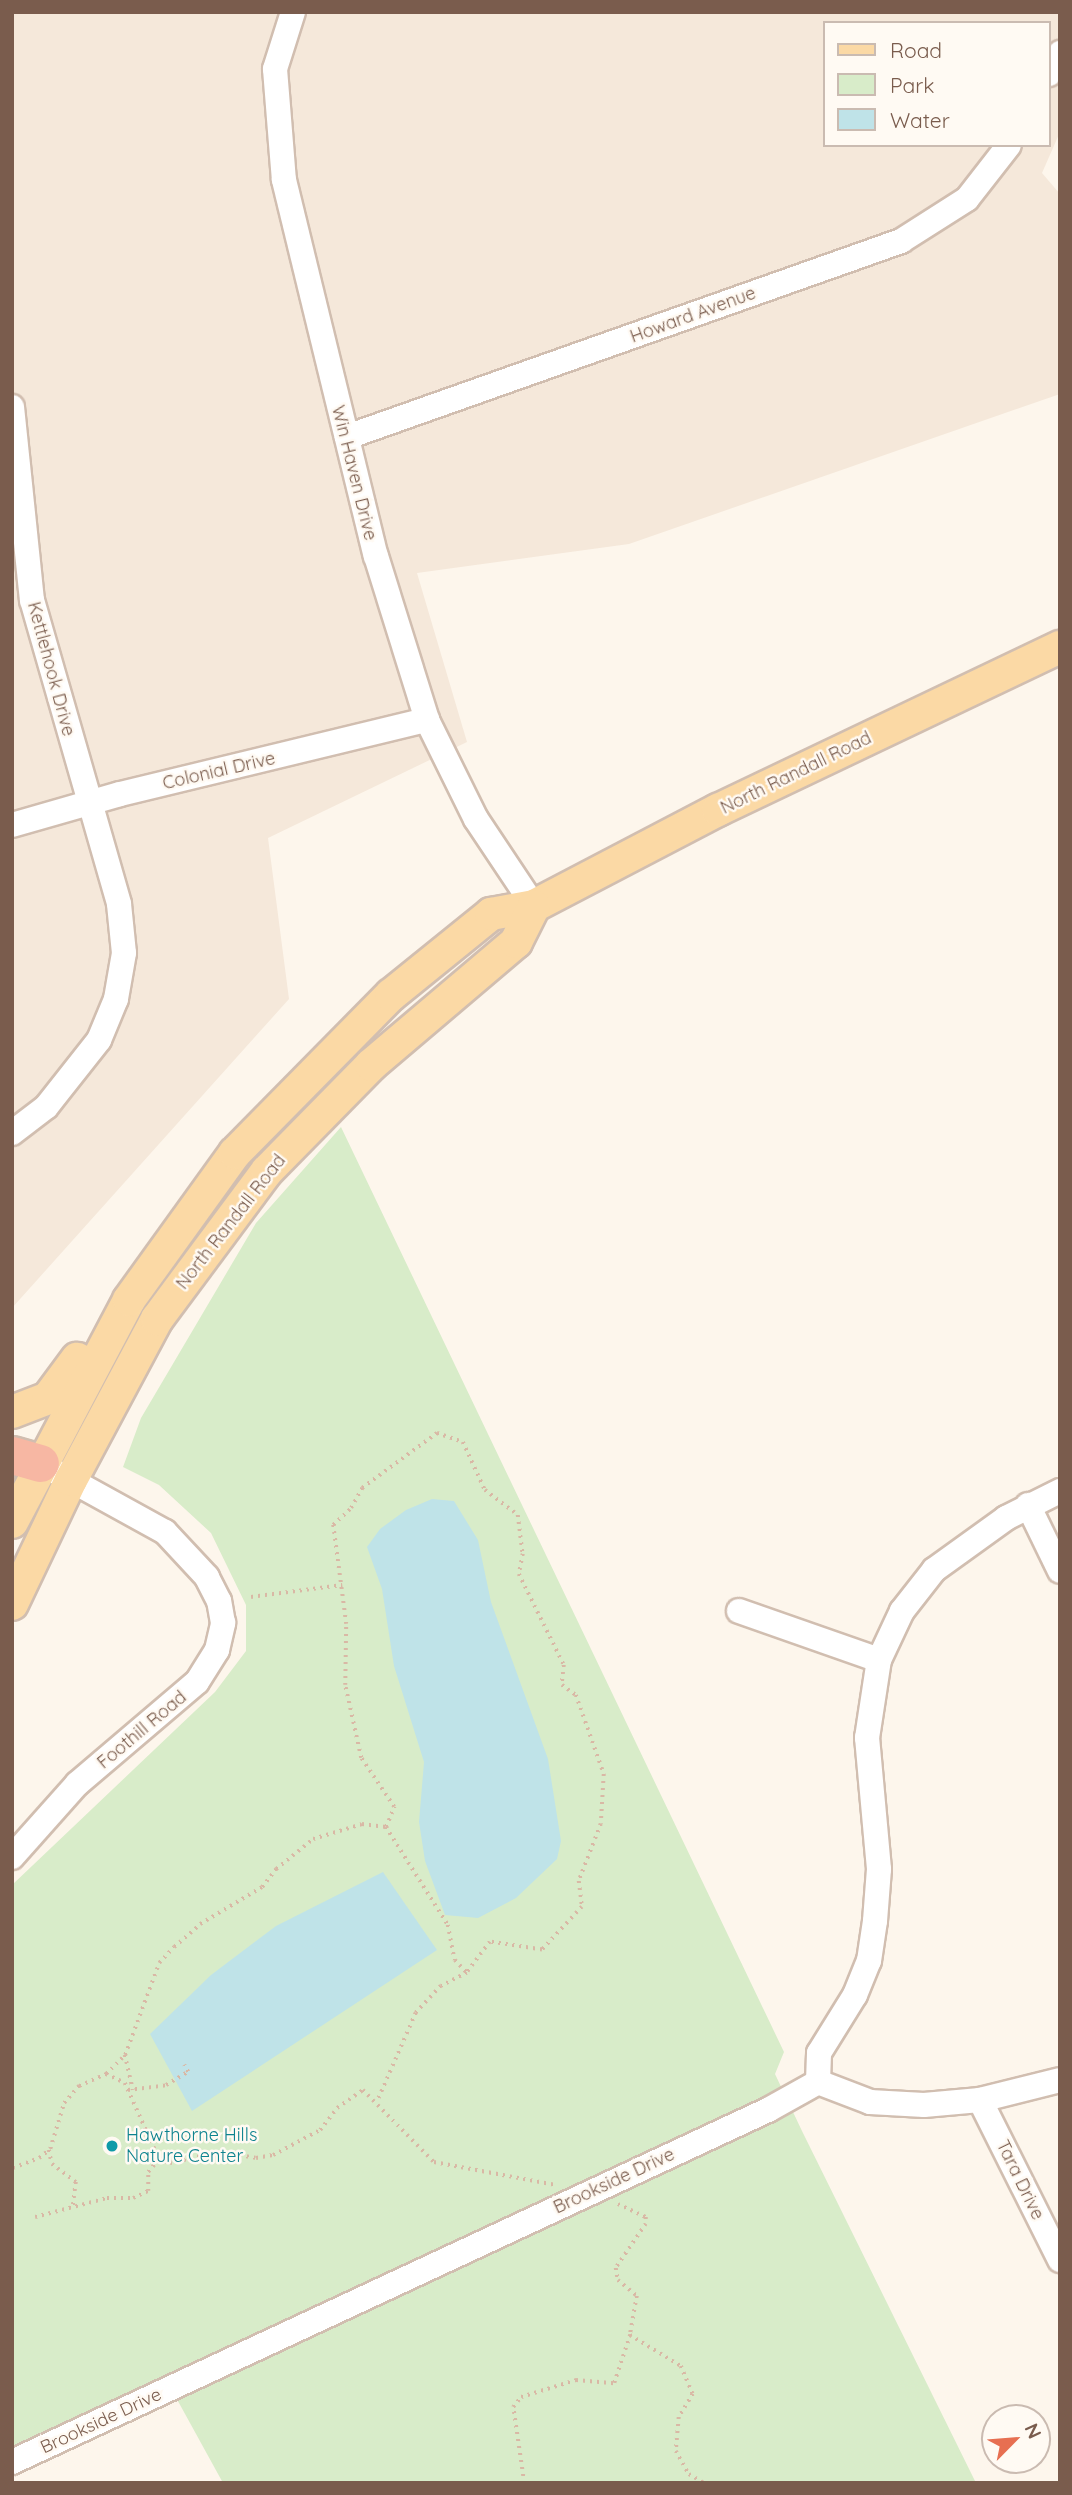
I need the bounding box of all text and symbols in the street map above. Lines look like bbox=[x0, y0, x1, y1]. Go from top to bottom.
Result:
legend bbox=[824, 21, 1051, 147]
text: Road bbox=[890, 37, 942, 63]
text: Park bbox=[890, 72, 934, 98]
text: Water bbox=[890, 107, 950, 133]
street label: Howard Avenue bbox=[627, 282, 759, 348]
street label: Win Haven Drive bbox=[327, 403, 381, 543]
street label: Kettlehook Drive bbox=[23, 600, 79, 738]
street label: North Randall Road bbox=[717, 727, 875, 819]
street label: Colonial Drive bbox=[161, 748, 277, 794]
street label: North Randall Road bbox=[172, 1150, 290, 1294]
street label: Foothill Road bbox=[93, 1686, 191, 1774]
place label: Hawthorne Hills Nature Center bbox=[126, 2125, 257, 2168]
street label: Tara Drive bbox=[991, 2137, 1049, 2223]
marker: Hawthorne Hills Nature Center bbox=[104, 2138, 120, 2154]
street label: Brookside Drive bbox=[550, 2143, 678, 2219]
street label: Brookside Drive bbox=[37, 2383, 165, 2459]
north arrow bbox=[981, 2404, 1051, 2474]
text: N bbox=[1019, 2420, 1047, 2442]

